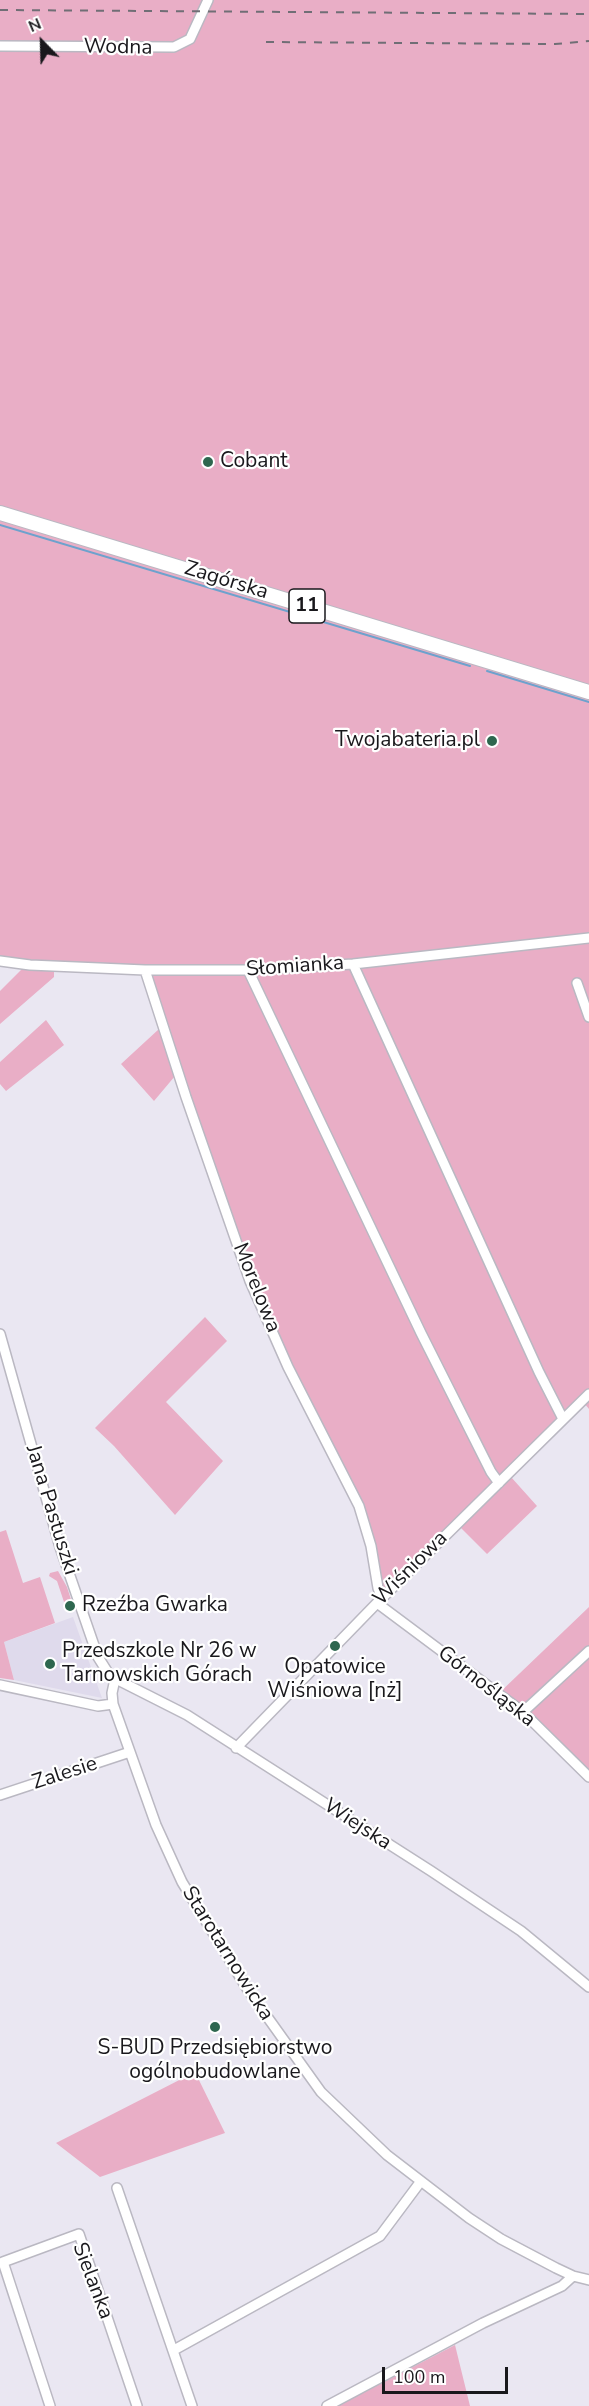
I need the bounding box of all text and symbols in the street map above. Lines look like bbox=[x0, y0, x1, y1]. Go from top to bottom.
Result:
north arrow bbox=[12, 12, 72, 72]
text: N bbox=[25, 13, 45, 38]
street label: Wodna bbox=[83, 35, 153, 61]
place label: Cobant bbox=[220, 449, 288, 475]
marker: Cobant bbox=[201, 455, 215, 469]
street label: Zagórska bbox=[181, 556, 271, 606]
road number: 11 bbox=[289, 589, 325, 623]
place label: Twojabateria.pl bbox=[335, 728, 480, 754]
marker: Twojabateria.pl bbox=[485, 734, 499, 748]
street label: Słomianka bbox=[245, 951, 345, 983]
street label: Morelowa bbox=[227, 1240, 285, 1336]
street label: Jana Pastuszki bbox=[19, 1442, 83, 1578]
street label: Wiśniowa bbox=[369, 1527, 453, 1611]
place label: Rzeźba Gwarka bbox=[82, 1593, 228, 1619]
marker: Rzeźba Gwarka bbox=[63, 1599, 77, 1613]
place label: Przedszkole Nr 26 w Tarnowskich Górach bbox=[62, 1639, 257, 1689]
marker: Opatowice Wiśniowa [nż] bbox=[328, 1639, 342, 1653]
street label: Górnośląska bbox=[432, 1641, 540, 1733]
place label: Opatowice Wiśniowa [nż] bbox=[267, 1655, 403, 1705]
marker: Przedszkole Nr 26 w Tarnowskich Górach bbox=[43, 1657, 57, 1671]
street label: Zalesie bbox=[29, 1752, 101, 1796]
street label: Wiejska bbox=[318, 1794, 396, 1856]
street label: Starotarnowicka bbox=[176, 1882, 278, 2026]
marker: S-BUD Przedsiębiorstwo ogólnobudowlane bbox=[208, 2020, 222, 2034]
place label: S-BUD Przedsiębiorstwo ogólnobudowlane bbox=[98, 2036, 332, 2086]
street label: Sielanka bbox=[66, 2239, 118, 2323]
scale bar bbox=[385, 2355, 511, 2393]
text: 100 m bbox=[393, 2365, 445, 2389]

